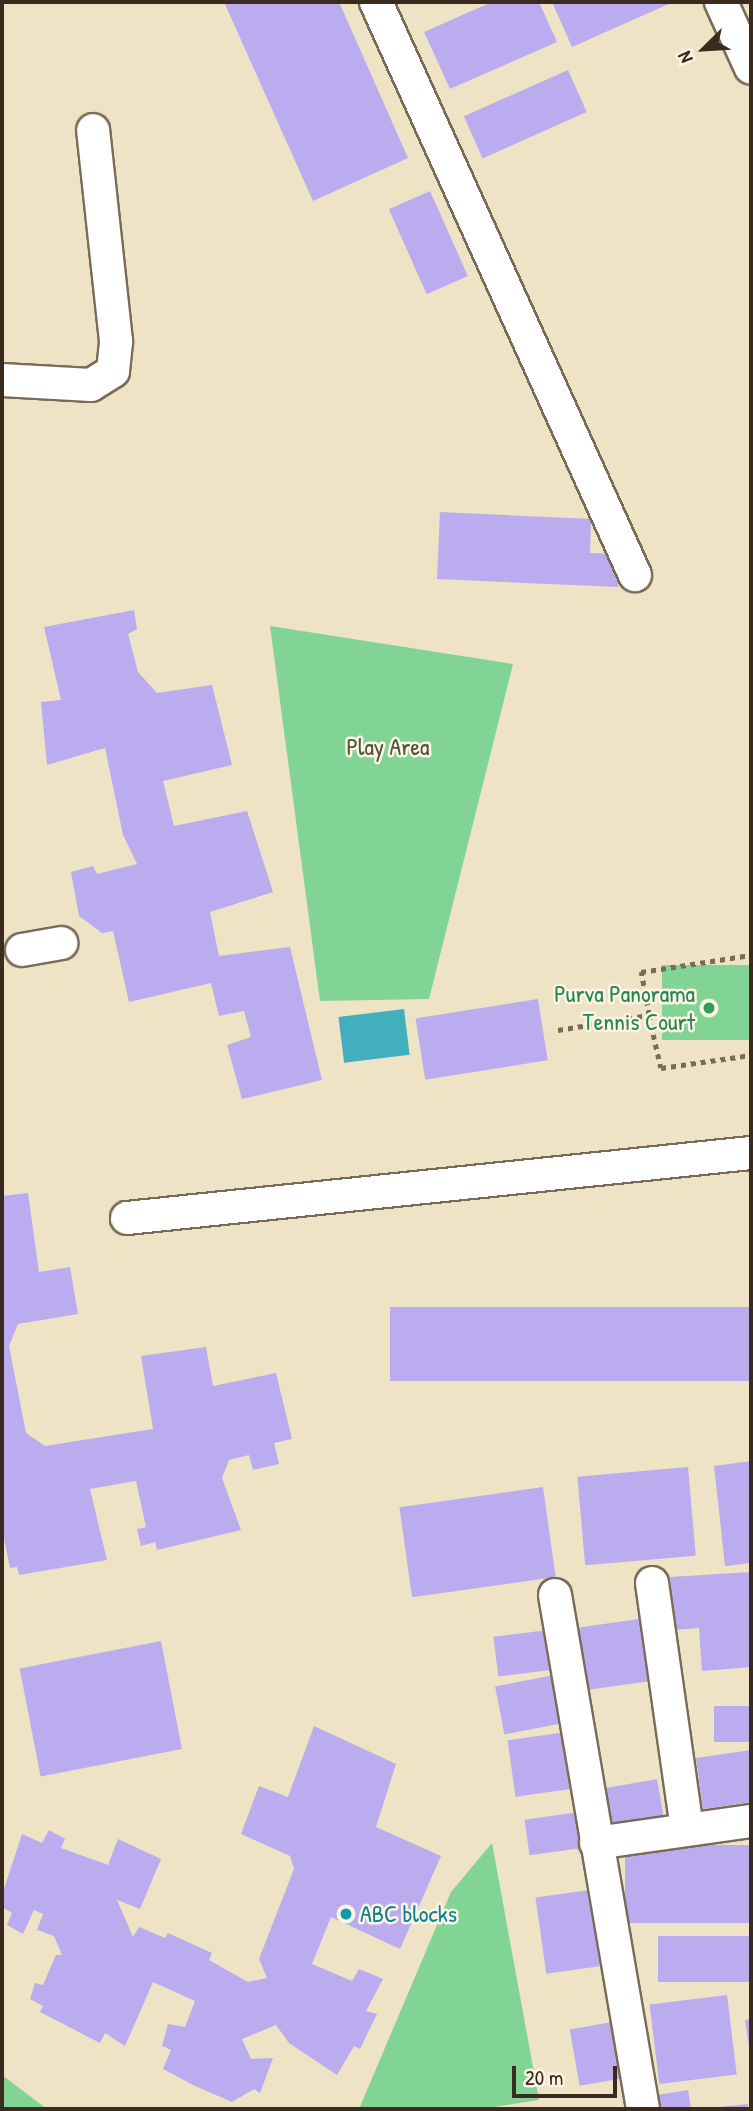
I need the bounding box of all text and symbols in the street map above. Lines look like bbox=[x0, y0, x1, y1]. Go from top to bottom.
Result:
north arrow bbox=[669, 14, 739, 84]
text: N bbox=[671, 48, 699, 67]
park label: Play Area bbox=[347, 733, 429, 761]
place label: Purva Panorama Tennis Court bbox=[554, 980, 695, 1036]
marker: Purva Panorama Tennis Court bbox=[701, 1000, 717, 1016]
place label: ABC blocks bbox=[360, 1900, 457, 1928]
marker: ABC blocks bbox=[338, 1906, 354, 1922]
scale bar bbox=[515, 2052, 620, 2096]
text: 20 m bbox=[525, 2063, 563, 2092]

